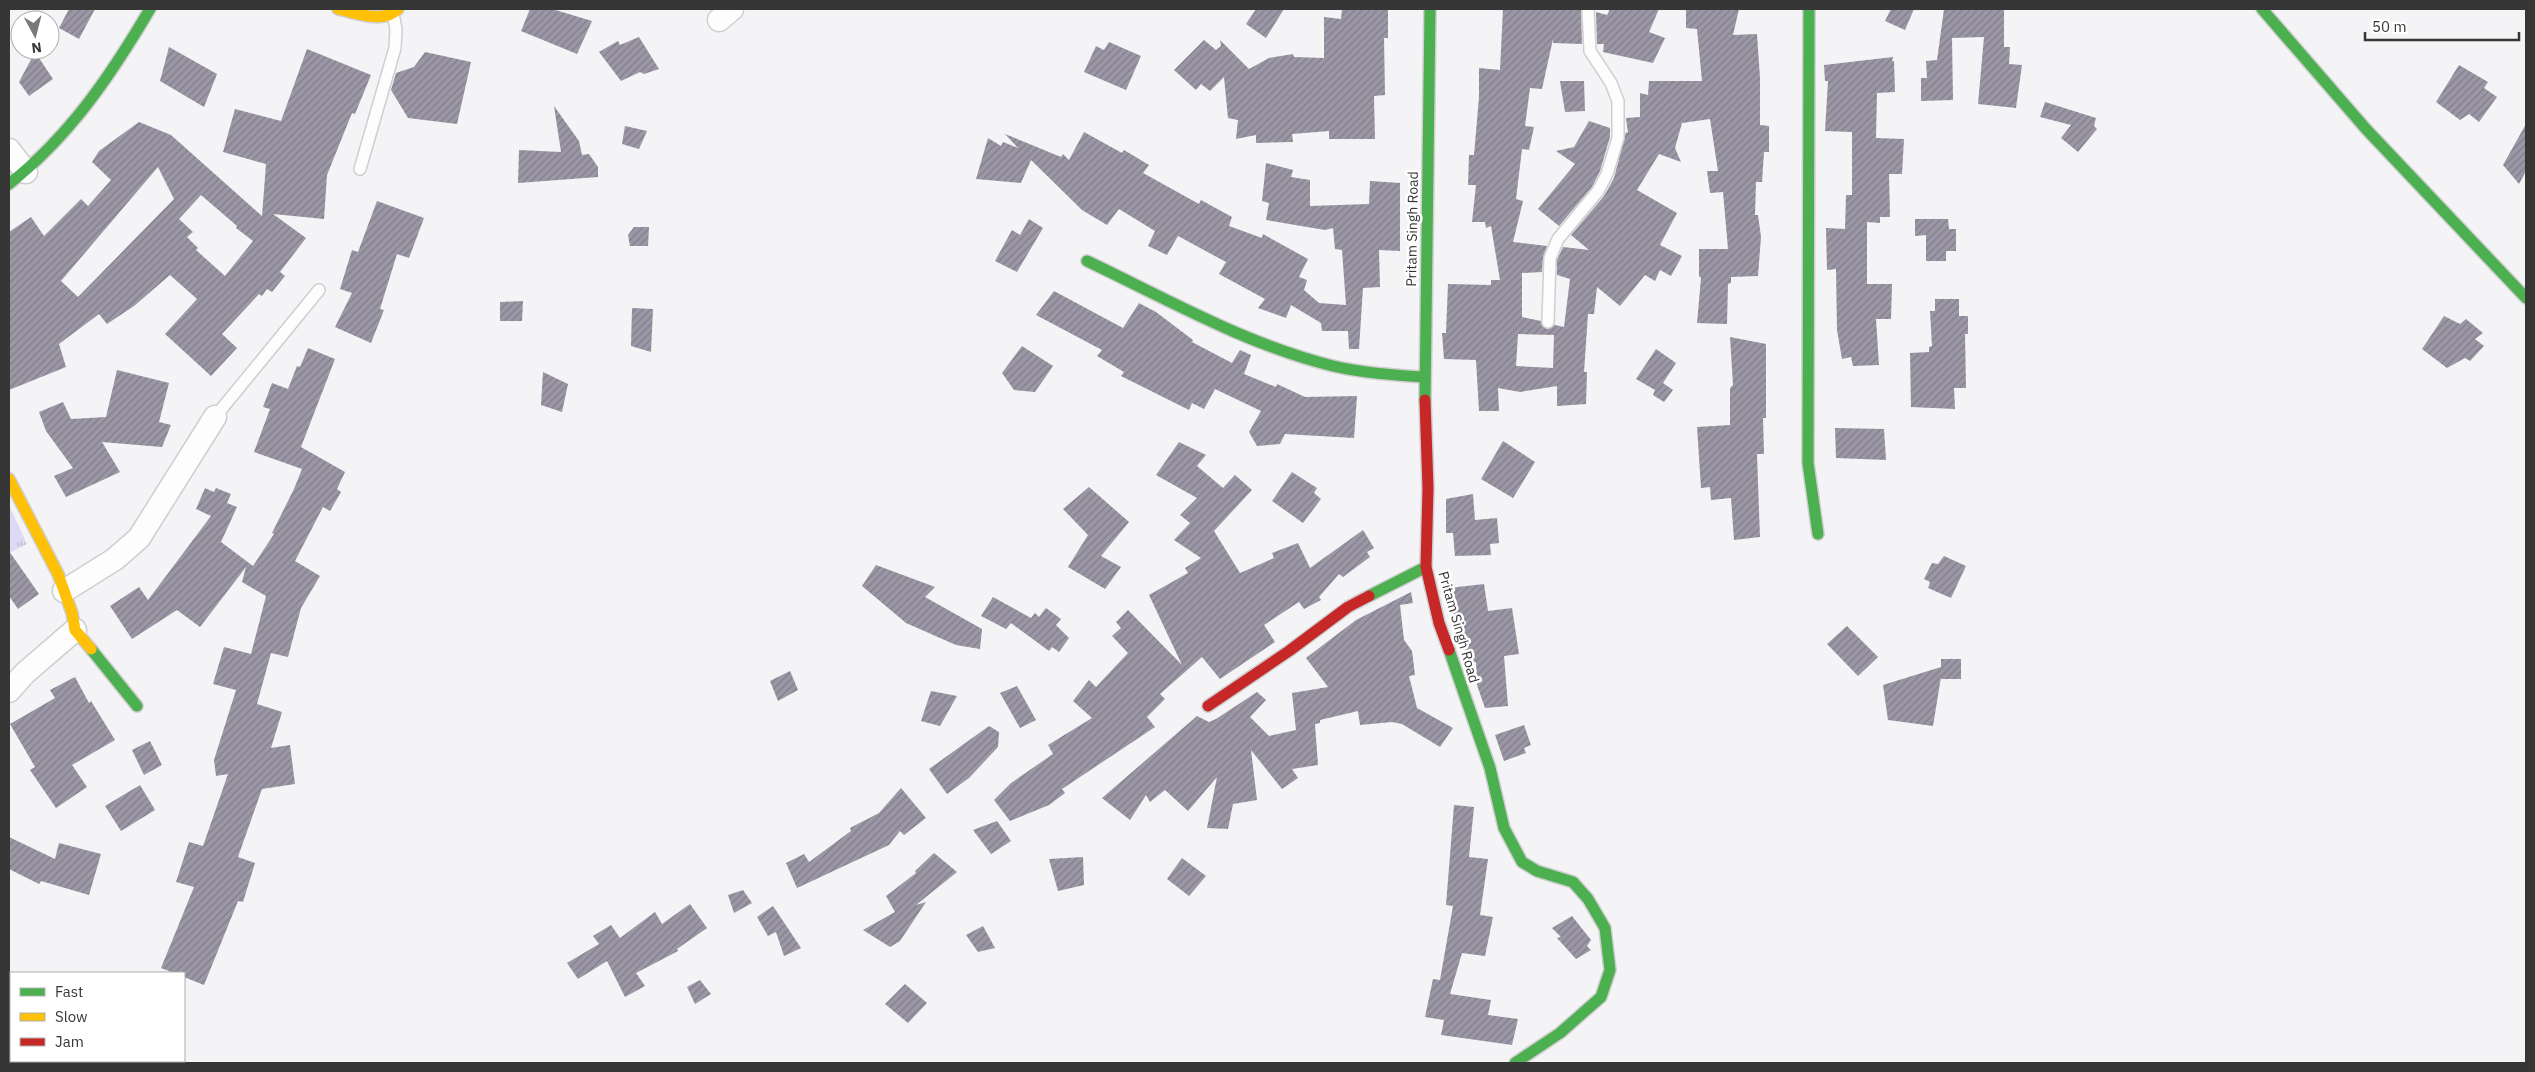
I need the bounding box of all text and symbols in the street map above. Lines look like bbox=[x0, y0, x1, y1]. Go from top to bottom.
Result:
north arrow bbox=[10, 10, 60, 60]
scale bar bbox=[2365, 10, 2519, 42]
text: 50 m bbox=[2372, 17, 2407, 36]
text: N bbox=[30, 38, 43, 57]
street label: Pritam Singh Road bbox=[1402, 171, 1422, 287]
street label: Pritam Singh Road bbox=[1434, 569, 1484, 685]
legend bbox=[10, 972, 185, 1062]
text: Fast bbox=[55, 982, 83, 1001]
text: Slow bbox=[55, 1007, 88, 1026]
text: Jam bbox=[55, 1032, 84, 1051]

